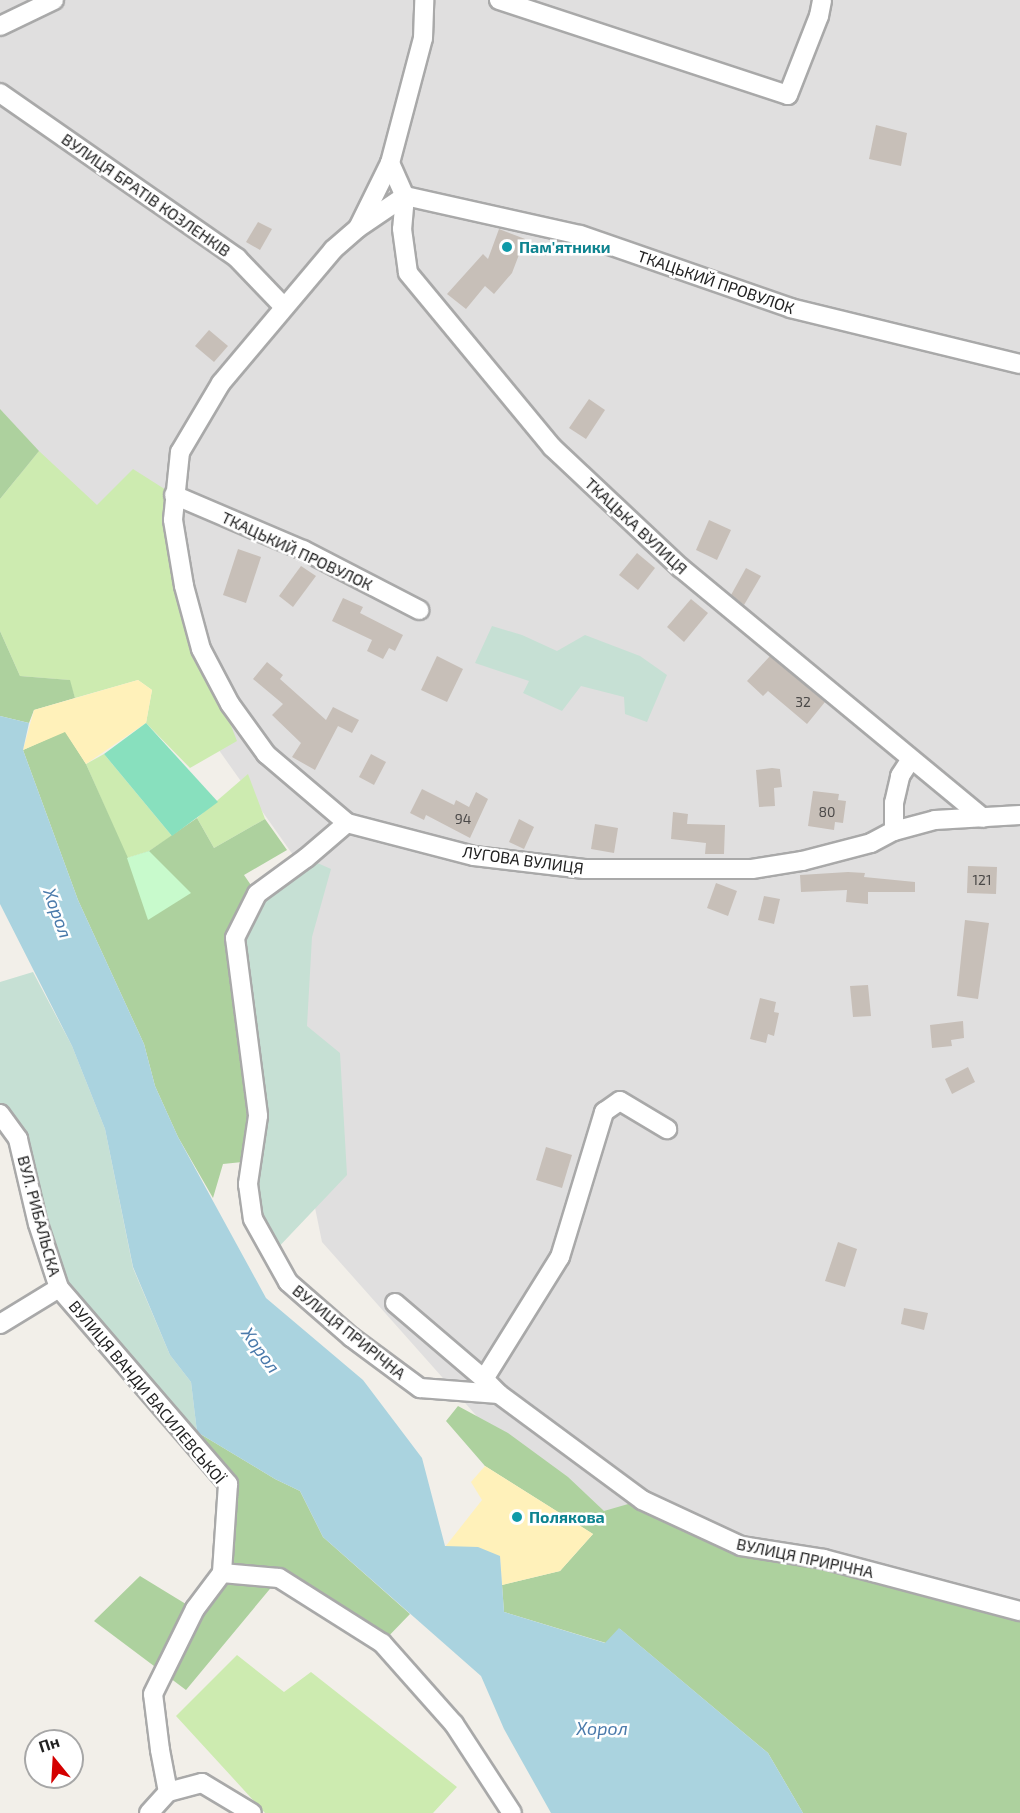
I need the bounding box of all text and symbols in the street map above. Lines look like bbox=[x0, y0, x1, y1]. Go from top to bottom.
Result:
street label: ВУЛИЦЯ БРАТІВ КОЗЛЕНКІВ bbox=[58, 129, 234, 261]
place label: Пам'ятники bbox=[519, 237, 611, 257]
marker: Пам'ятники bbox=[500, 240, 514, 254]
street label: ТКАЦЬКИЙ ПРОВУЛОК bbox=[635, 246, 797, 318]
street label: ТКАЦЬКА ВУЛИЦЯ bbox=[581, 474, 691, 578]
street label: ТКАЦЬКИЙ ПРОВУЛОК bbox=[218, 508, 376, 594]
house number: 32 bbox=[795, 694, 811, 710]
house number: 80 bbox=[819, 804, 835, 820]
house number: 94 bbox=[455, 811, 471, 827]
street label: ЛУГОВА ВУЛИЦЯ bbox=[461, 842, 585, 878]
house number: 121 bbox=[972, 872, 992, 888]
water label: Хорол bbox=[39, 885, 77, 941]
street label: ВУЛ. РИБАЛЬСКА bbox=[14, 1153, 64, 1279]
street label: ВУЛИЦЯ ПРИРІЧНА bbox=[289, 1281, 409, 1383]
street label: ВУЛИЦЯ ВАНДИ ВАСИЛЕВСЬКОЇ bbox=[65, 1297, 229, 1487]
water label: Хорол bbox=[237, 1323, 285, 1377]
place label: Полякова bbox=[529, 1507, 605, 1527]
marker: Полякова bbox=[510, 1510, 524, 1524]
street label: ВУЛИЦЯ ПРИРІЧНА bbox=[735, 1534, 875, 1582]
water label: Хорол bbox=[576, 1717, 628, 1739]
north arrow bbox=[24, 1729, 84, 1789]
text: Пн bbox=[36, 1731, 62, 1756]

